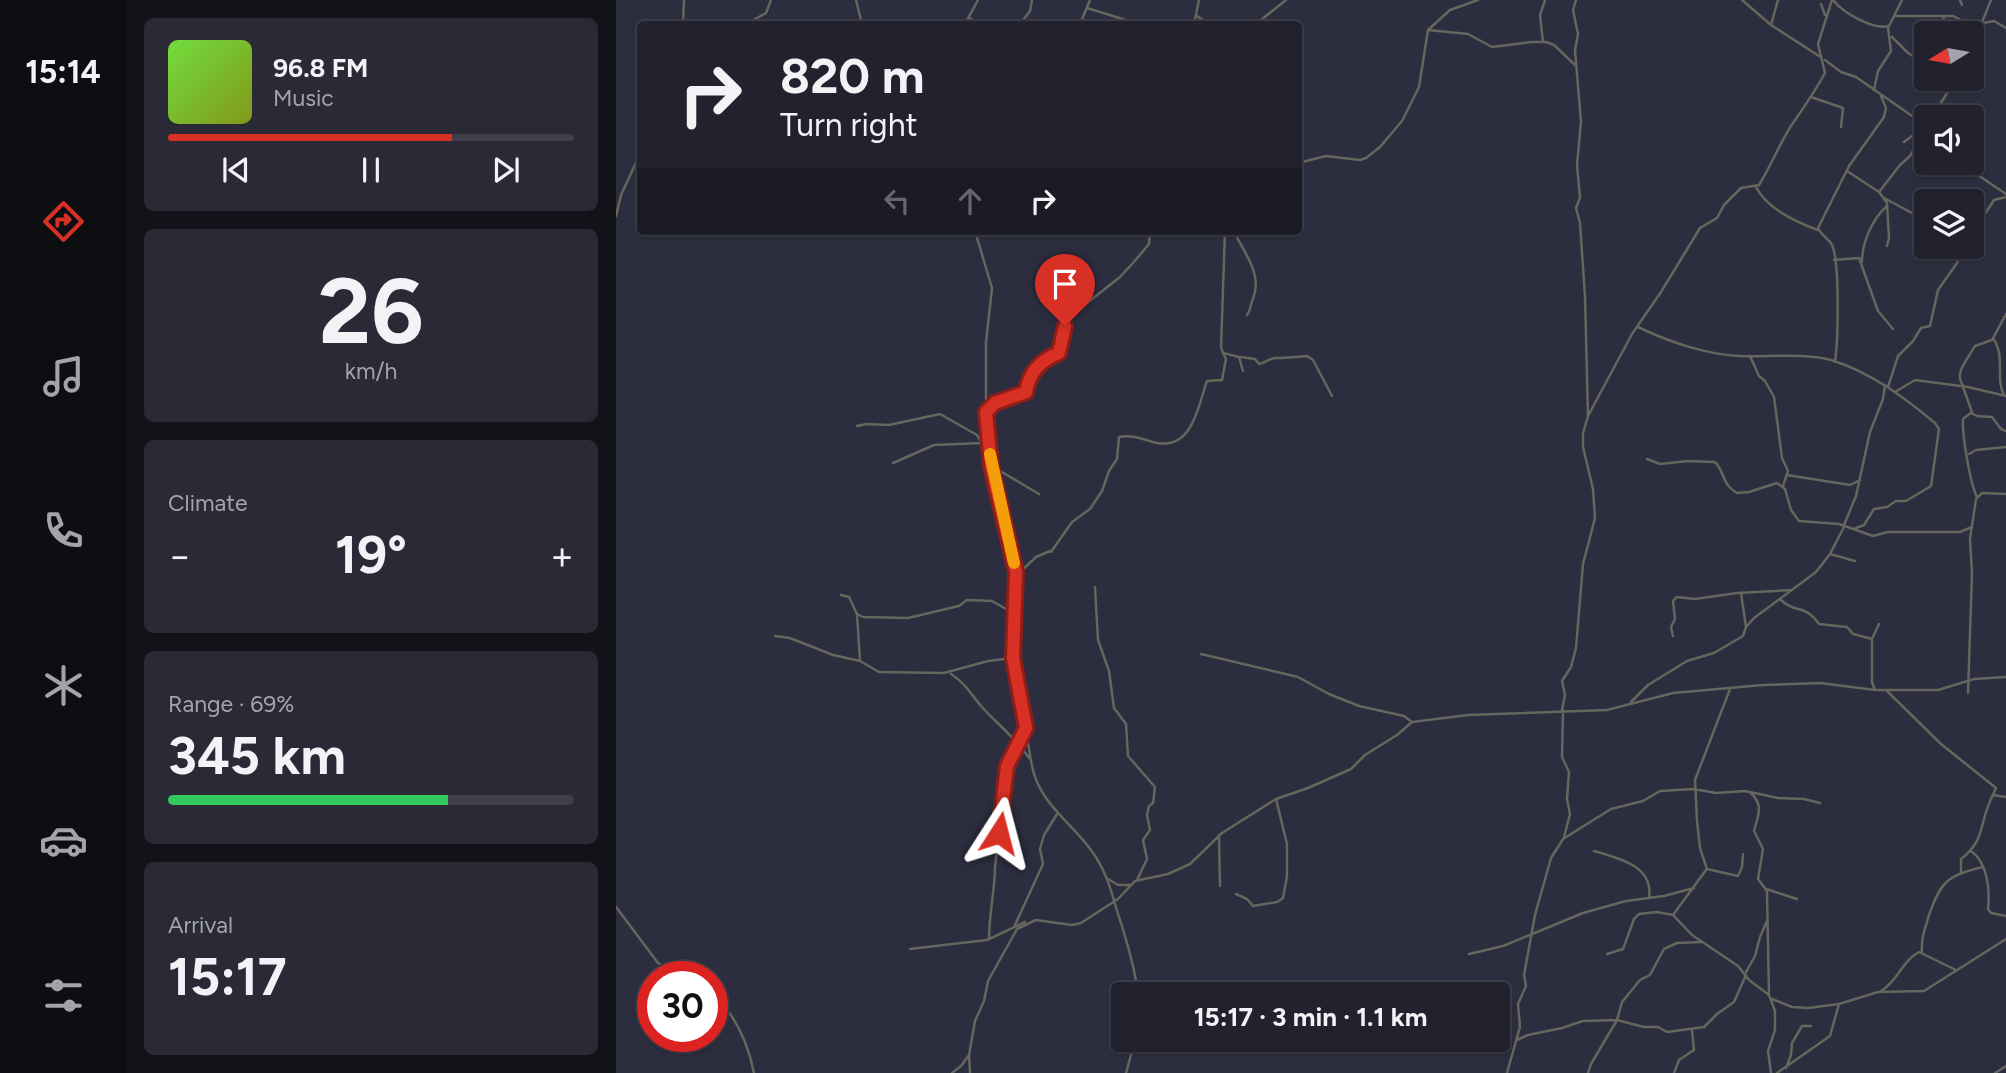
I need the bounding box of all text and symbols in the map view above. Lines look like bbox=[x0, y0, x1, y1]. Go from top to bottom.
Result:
north arrow bbox=[1914, 21, 1984, 91]
map controls bbox=[1914, 21, 1984, 259]
text: 820 m bbox=[780, 46, 925, 105]
icon: right bbox=[665, 49, 756, 140]
text: 96.8 FM bbox=[273, 52, 368, 84]
text: 15:14 bbox=[25, 53, 101, 91]
text: Music bbox=[273, 84, 334, 112]
button: sound bbox=[1914, 105, 1984, 175]
text: Turn right bbox=[780, 106, 918, 144]
icon: previous bbox=[217, 151, 255, 189]
icon: pause bbox=[352, 151, 390, 189]
icon: next bbox=[487, 151, 525, 189]
icon: left bbox=[878, 182, 916, 220]
icon: ahead bbox=[951, 182, 989, 220]
icon: right bbox=[1024, 182, 1062, 220]
button: layers bbox=[1914, 189, 1984, 259]
icon: directions bbox=[39, 197, 88, 246]
pin bbox=[1035, 254, 1095, 326]
text: 26 bbox=[318, 257, 424, 366]
icon: arrive bbox=[1046, 265, 1084, 303]
icon: music bbox=[39, 352, 88, 401]
text: km/h bbox=[345, 357, 397, 385]
text: Climate bbox=[168, 489, 247, 517]
icon: phone bbox=[39, 506, 88, 555]
text: 19° bbox=[335, 524, 407, 586]
text: − bbox=[168, 533, 192, 579]
text: + bbox=[550, 533, 574, 579]
icon: climate bbox=[39, 661, 88, 710]
text: Range · 69% bbox=[168, 690, 294, 718]
text: 345 km bbox=[168, 725, 346, 787]
position arrow bbox=[962, 796, 1036, 870]
icon: car bbox=[39, 816, 88, 865]
text: Arrival bbox=[168, 911, 233, 939]
text: 15:17 bbox=[168, 946, 287, 1008]
speed limit sign: 30 bbox=[637, 961, 728, 1052]
icon: filters bbox=[39, 971, 88, 1020]
text: 15:17 · 3 min · 1.1 km bbox=[1194, 1001, 1427, 1033]

